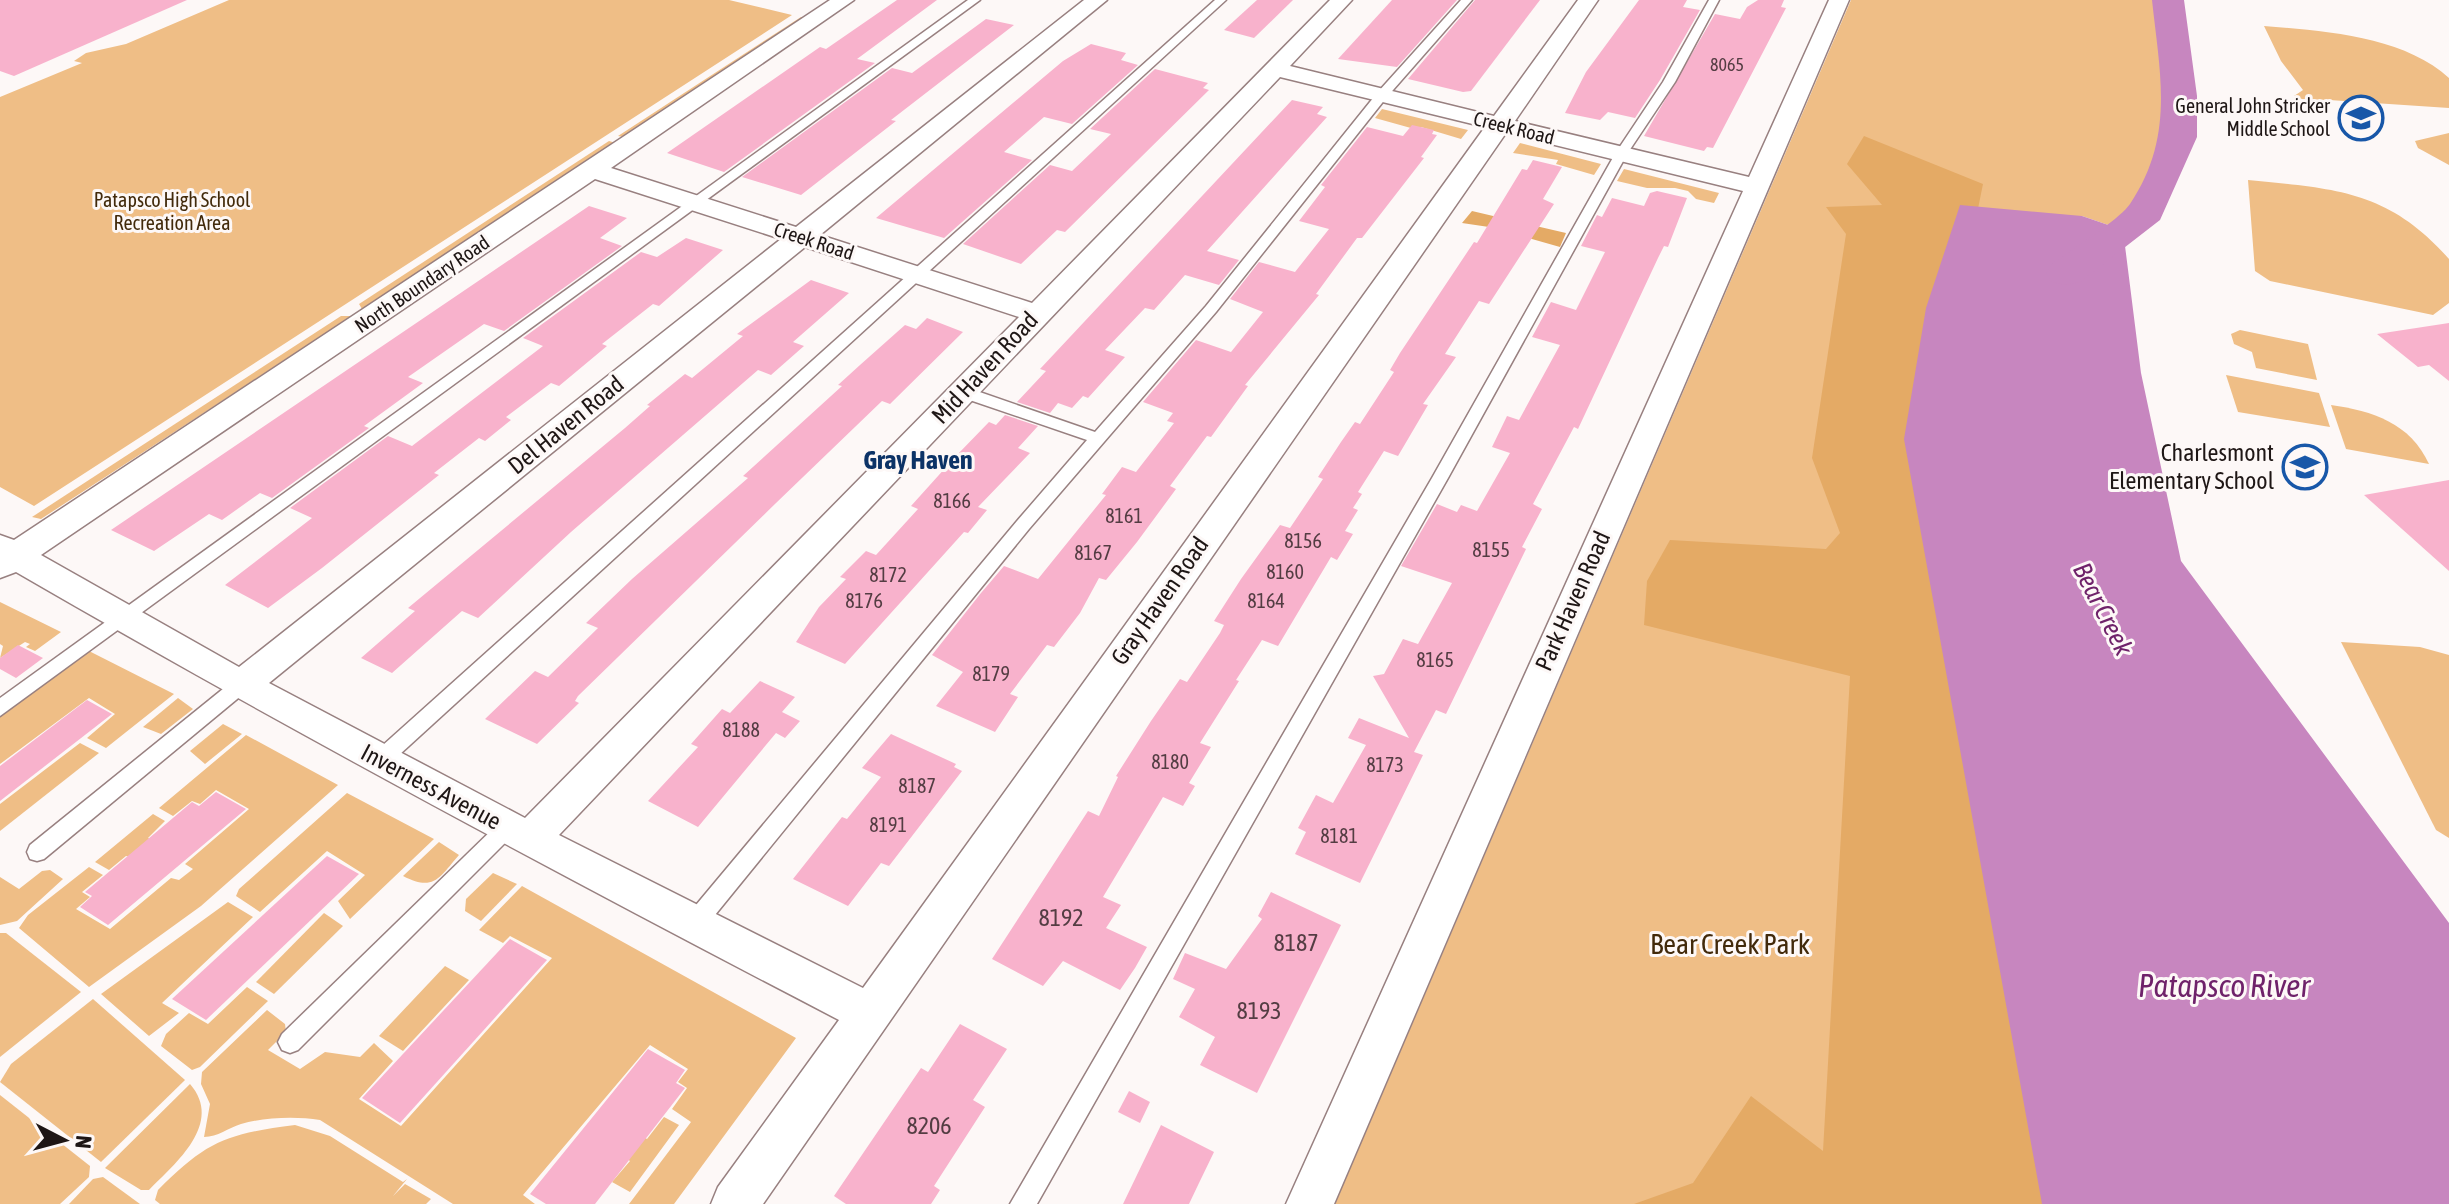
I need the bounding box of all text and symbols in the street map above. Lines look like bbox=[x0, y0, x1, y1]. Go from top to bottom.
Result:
house number: 8065 bbox=[1710, 54, 1744, 75]
place label: General John Stricker Middle School bbox=[2175, 94, 2331, 140]
school or university icon: General John Stricker Middle School bbox=[2337, 94, 2385, 142]
street label: Creek Road bbox=[1471, 106, 1557, 149]
park label: Patapsco High School Recreation Area bbox=[94, 188, 251, 234]
street label: Creek Road bbox=[771, 217, 857, 264]
street label: North Boundary Road bbox=[350, 230, 493, 337]
street label: Mid Haven Road bbox=[926, 306, 1043, 429]
street label: Del Haven Road bbox=[503, 370, 629, 479]
place label: Charlesmont Elementary School bbox=[2109, 439, 2275, 494]
school or university icon: Charlesmont Elementary School bbox=[2281, 443, 2329, 491]
district label: Gray Haven bbox=[863, 445, 973, 475]
house number: 8166 bbox=[933, 489, 971, 512]
house number: 8161 bbox=[1105, 504, 1143, 527]
street label: Park Haven Road bbox=[1530, 527, 1615, 675]
house number: 8156 bbox=[1284, 529, 1322, 552]
street label: Gray Haven Road bbox=[1105, 532, 1214, 670]
house number: 8155 bbox=[1472, 538, 1510, 561]
house number: 8167 bbox=[1074, 541, 1112, 564]
water label: Bear Creek bbox=[2067, 558, 2139, 661]
house number: 8160 bbox=[1266, 560, 1304, 583]
house number: 8172 bbox=[869, 563, 907, 586]
house number: 8176 bbox=[845, 589, 883, 612]
house number: 8164 bbox=[1247, 589, 1285, 612]
house number: 8165 bbox=[1416, 648, 1454, 671]
house number: 8179 bbox=[972, 662, 1010, 685]
house number: 8188 bbox=[722, 718, 760, 741]
street label: Inverness Avenue bbox=[357, 738, 506, 835]
house number: 8180 bbox=[1151, 750, 1189, 773]
house number: 8173 bbox=[1366, 753, 1404, 776]
house number: 8187 bbox=[898, 774, 936, 797]
house number: 8191 bbox=[869, 813, 907, 836]
house number: 8181 bbox=[1320, 824, 1358, 847]
house number: 8192 bbox=[1038, 904, 1084, 931]
park label: Bear Creek Park bbox=[1650, 928, 1810, 960]
house number: 8187 bbox=[1273, 929, 1319, 956]
water label: Patapsco River bbox=[2138, 967, 2312, 1004]
house number: 8193 bbox=[1236, 997, 1282, 1024]
north arrow bbox=[24, 1100, 104, 1180]
house number: 8206 bbox=[906, 1112, 952, 1139]
text: N bbox=[70, 1134, 97, 1150]

